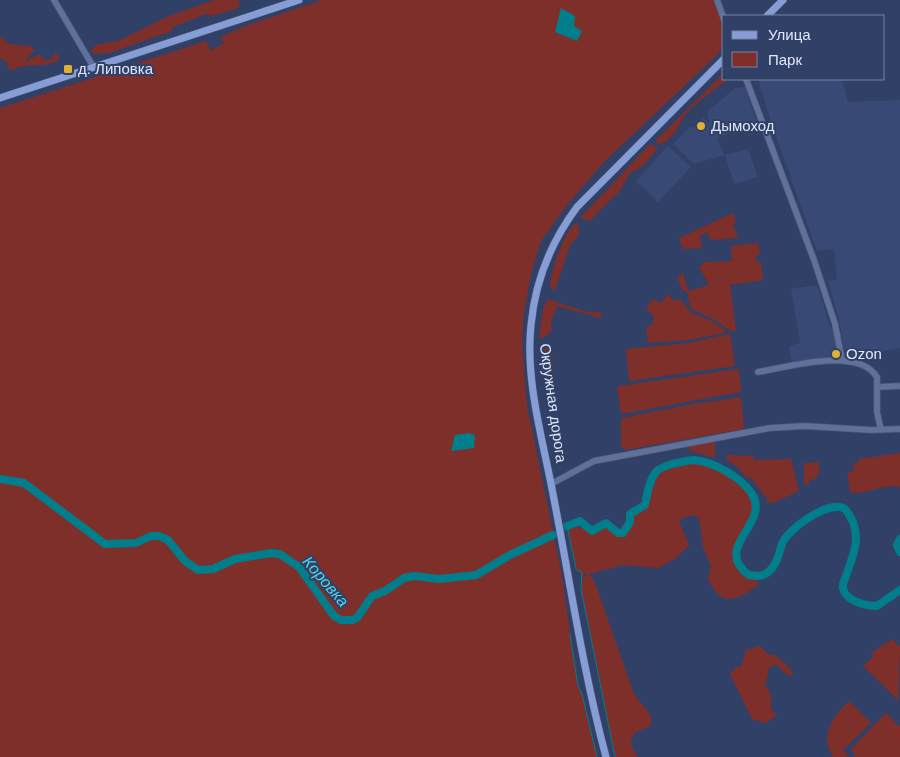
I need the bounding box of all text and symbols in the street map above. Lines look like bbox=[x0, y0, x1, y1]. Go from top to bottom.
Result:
legend bbox=[722, 15, 885, 80]
text: Улица bbox=[768, 26, 811, 43]
text: Парк bbox=[768, 51, 802, 68]
place label: д. Липовка bbox=[78, 60, 154, 77]
marker: д. Липовка bbox=[62, 63, 74, 75]
place label: Дымоход bbox=[711, 117, 775, 134]
marker: Дымоход bbox=[695, 120, 707, 132]
street label: Окружная дорога bbox=[537, 342, 570, 464]
place label: Ozon bbox=[846, 345, 882, 362]
marker: Ozon bbox=[830, 348, 842, 360]
water label: Коровка bbox=[299, 553, 352, 610]

